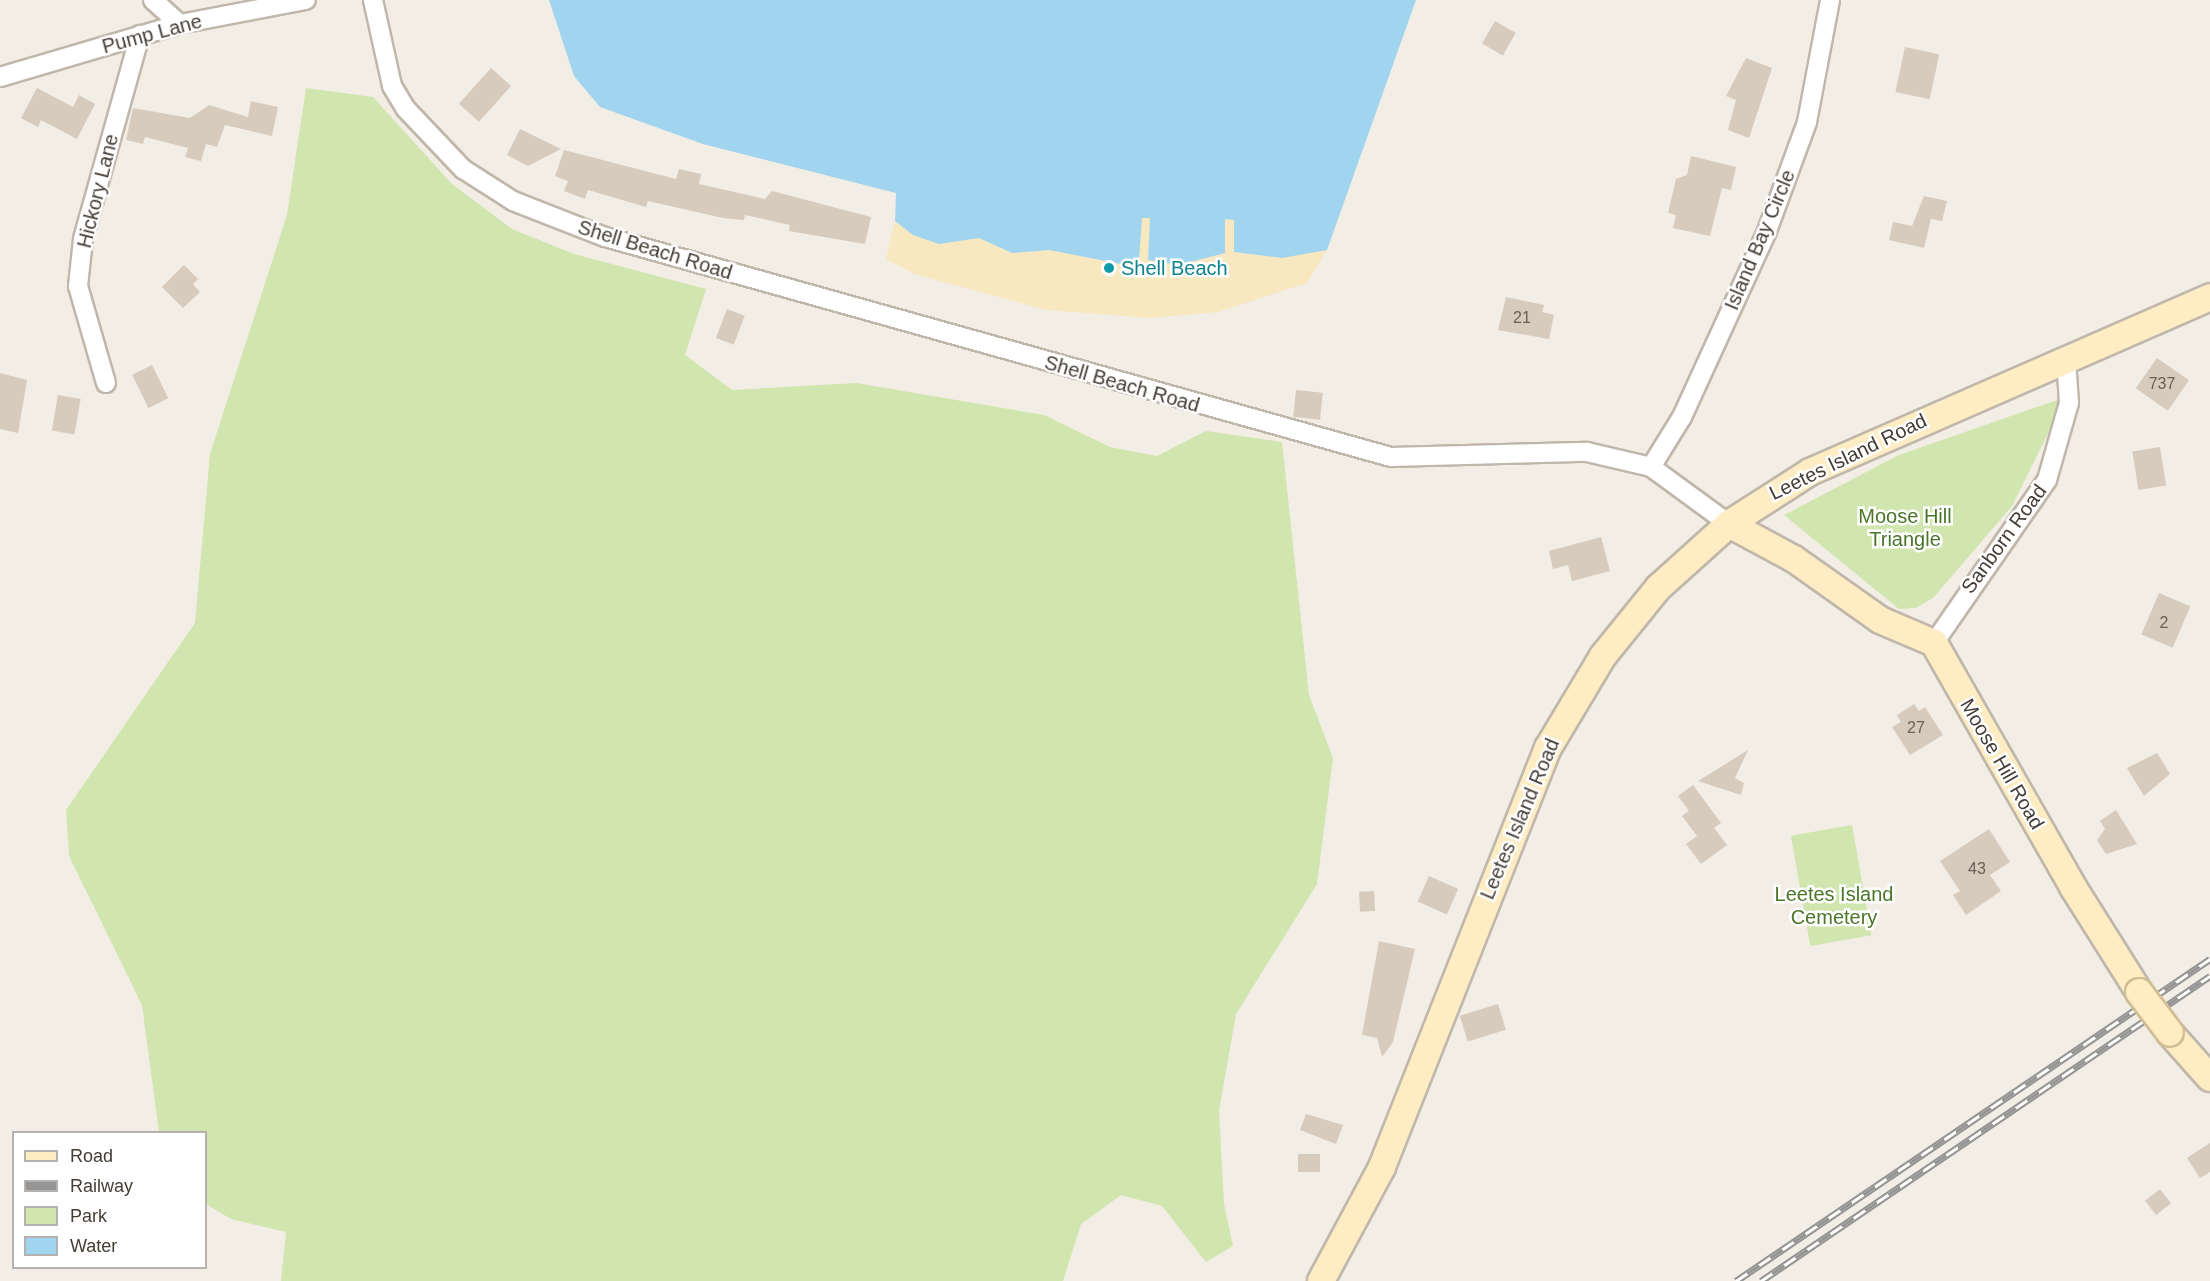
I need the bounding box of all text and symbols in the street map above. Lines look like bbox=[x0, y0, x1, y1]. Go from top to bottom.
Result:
street label: Pump Lane bbox=[99, 9, 205, 59]
street label: Hickory Lane bbox=[72, 131, 124, 251]
street label: Island Bay Circle bbox=[1720, 166, 1800, 314]
street label: Shell Beach Road bbox=[575, 215, 735, 285]
place label: Shell Beach bbox=[1121, 256, 1228, 280]
marker: Shell Beach bbox=[1102, 261, 1116, 275]
house number: 21 bbox=[1513, 308, 1531, 328]
street label: Shell Beach Road bbox=[1042, 350, 1202, 418]
house number: 737 bbox=[2149, 374, 2175, 394]
street label: Leetes Island Road bbox=[1765, 408, 1931, 506]
street label: Sanborn Road bbox=[1956, 480, 2052, 598]
park label: Moose Hill Triangle bbox=[1858, 504, 1952, 551]
house number: 2 bbox=[2160, 613, 2168, 633]
street label: Moose Hill Road bbox=[1955, 694, 2049, 834]
house number: 27 bbox=[1907, 718, 1925, 738]
street label: Leetes Island Road bbox=[1475, 735, 1565, 903]
house number: 43 bbox=[1968, 859, 1986, 879]
park label: Leetes Island Cemetery bbox=[1775, 883, 1893, 930]
legend bbox=[12, 1131, 207, 1269]
text: Road bbox=[70, 1146, 113, 1166]
text: Railway bbox=[70, 1176, 133, 1196]
text: Park bbox=[70, 1206, 107, 1226]
text: Water bbox=[70, 1236, 117, 1256]

